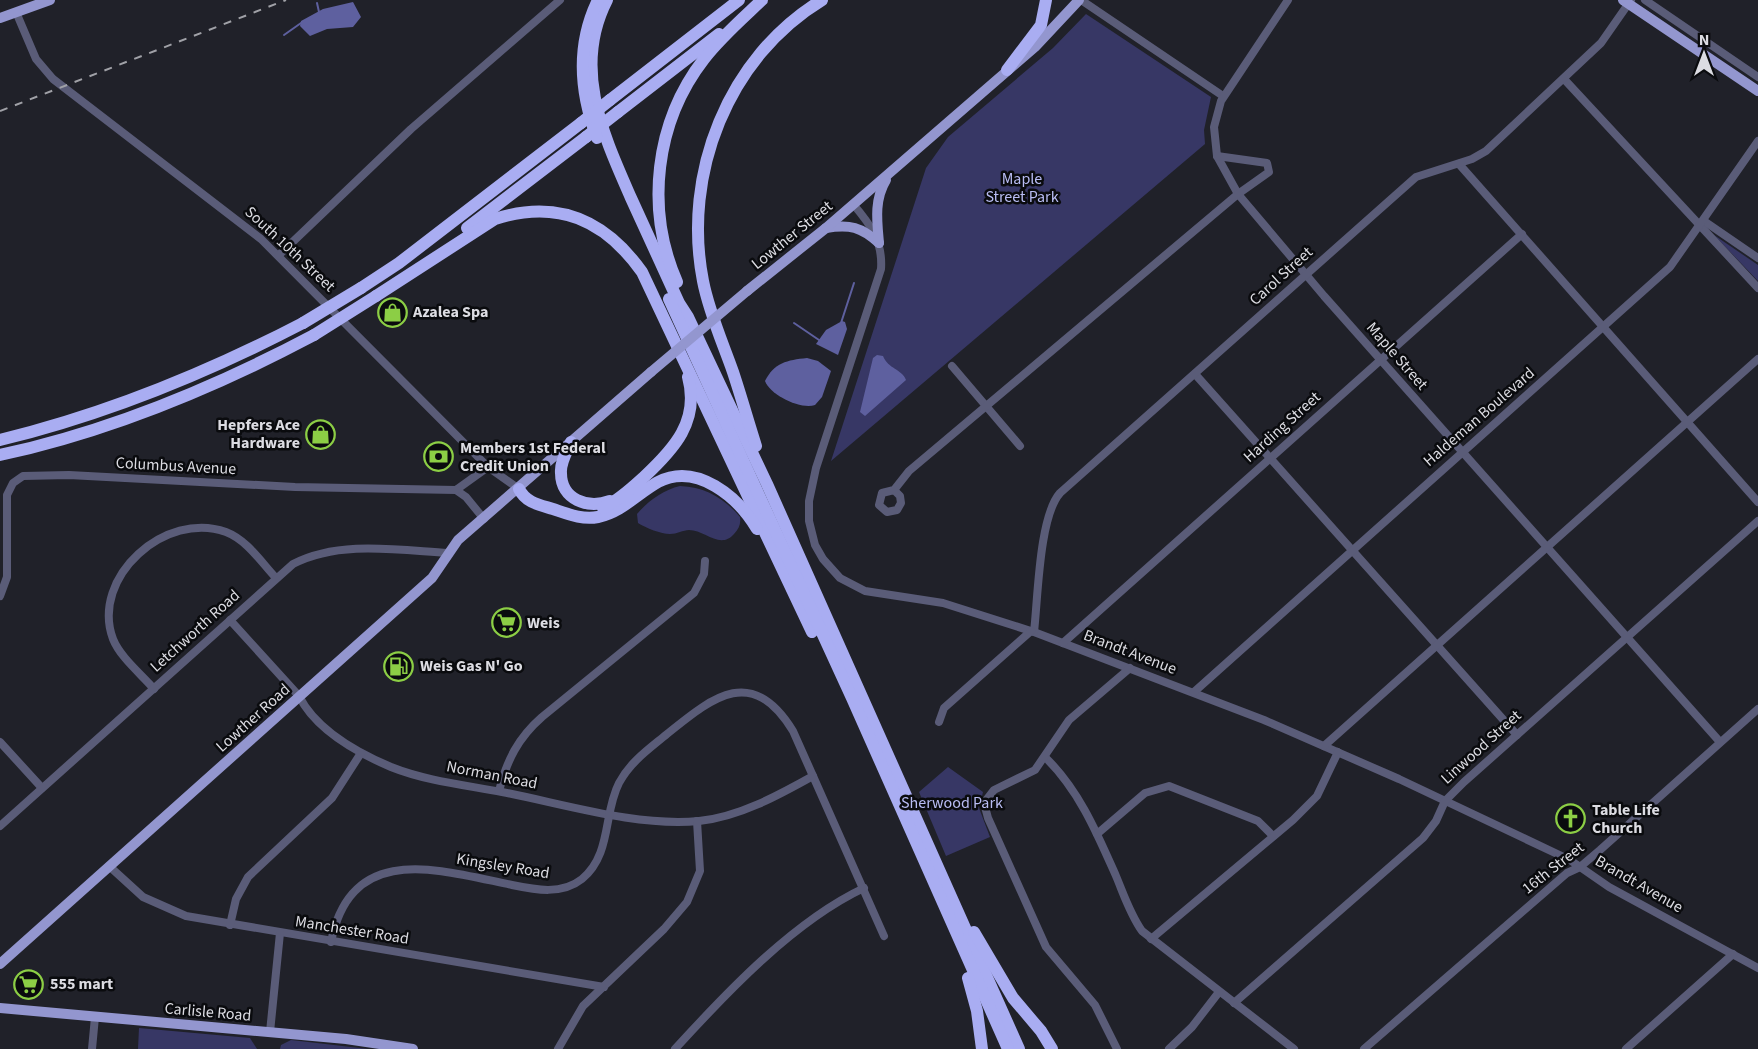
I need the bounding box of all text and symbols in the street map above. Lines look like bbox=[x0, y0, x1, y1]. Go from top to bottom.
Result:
north arrow bbox=[1674, 24, 1734, 84]
text: N bbox=[1699, 29, 1709, 51]
park label: Maple Street Park bbox=[985, 168, 1059, 208]
street label: Lowther Street bbox=[747, 195, 838, 275]
street label: South 10th Street bbox=[240, 201, 341, 297]
street label: Carol Street bbox=[1244, 241, 1318, 310]
shop icon: Azalea Spa bbox=[376, 296, 408, 328]
place label: Azalea Spa bbox=[412, 301, 488, 323]
street label: Maple Street bbox=[1361, 317, 1433, 395]
street label: Haldeman Boulevard bbox=[1419, 362, 1539, 472]
street label: Harding Street bbox=[1239, 386, 1326, 468]
place label: Hepfers Ace Hardware bbox=[217, 414, 300, 454]
shop icon: Hepfers Ace Hardware bbox=[305, 418, 337, 450]
place label: Members 1st Federal Credit Union bbox=[460, 437, 606, 477]
bank icon: Members 1st Federal Credit Union bbox=[423, 441, 455, 473]
street label: Columbus Avenue bbox=[115, 452, 237, 480]
street label: Letchworth Road bbox=[145, 585, 245, 677]
supermarket icon: Weis bbox=[490, 607, 522, 639]
place label: Weis bbox=[527, 612, 560, 634]
street label: Brandt Avenue bbox=[1080, 624, 1180, 680]
fuel station icon: Weis Gas N' Go bbox=[383, 650, 415, 682]
place label: Weis Gas N' Go bbox=[420, 655, 523, 677]
street label: Lowther Road bbox=[211, 679, 295, 757]
street label: Linwood Street bbox=[1436, 704, 1526, 789]
street label: Norman Road bbox=[445, 755, 539, 795]
park label: Sherwood Park bbox=[901, 792, 1003, 814]
place label: Table Life Church bbox=[1592, 799, 1660, 839]
church icon: Table Life Church bbox=[1555, 803, 1587, 835]
street label: 16th Street bbox=[1517, 836, 1589, 899]
street label: Kingsley Road bbox=[455, 848, 551, 884]
street label: Brandt Avenue bbox=[1591, 850, 1687, 918]
street label: Manchester Road bbox=[293, 910, 411, 950]
supermarket icon: 555 mart bbox=[13, 968, 45, 1000]
place label: 555 mart bbox=[50, 973, 113, 995]
street label: Carlisle Road bbox=[164, 997, 252, 1027]

